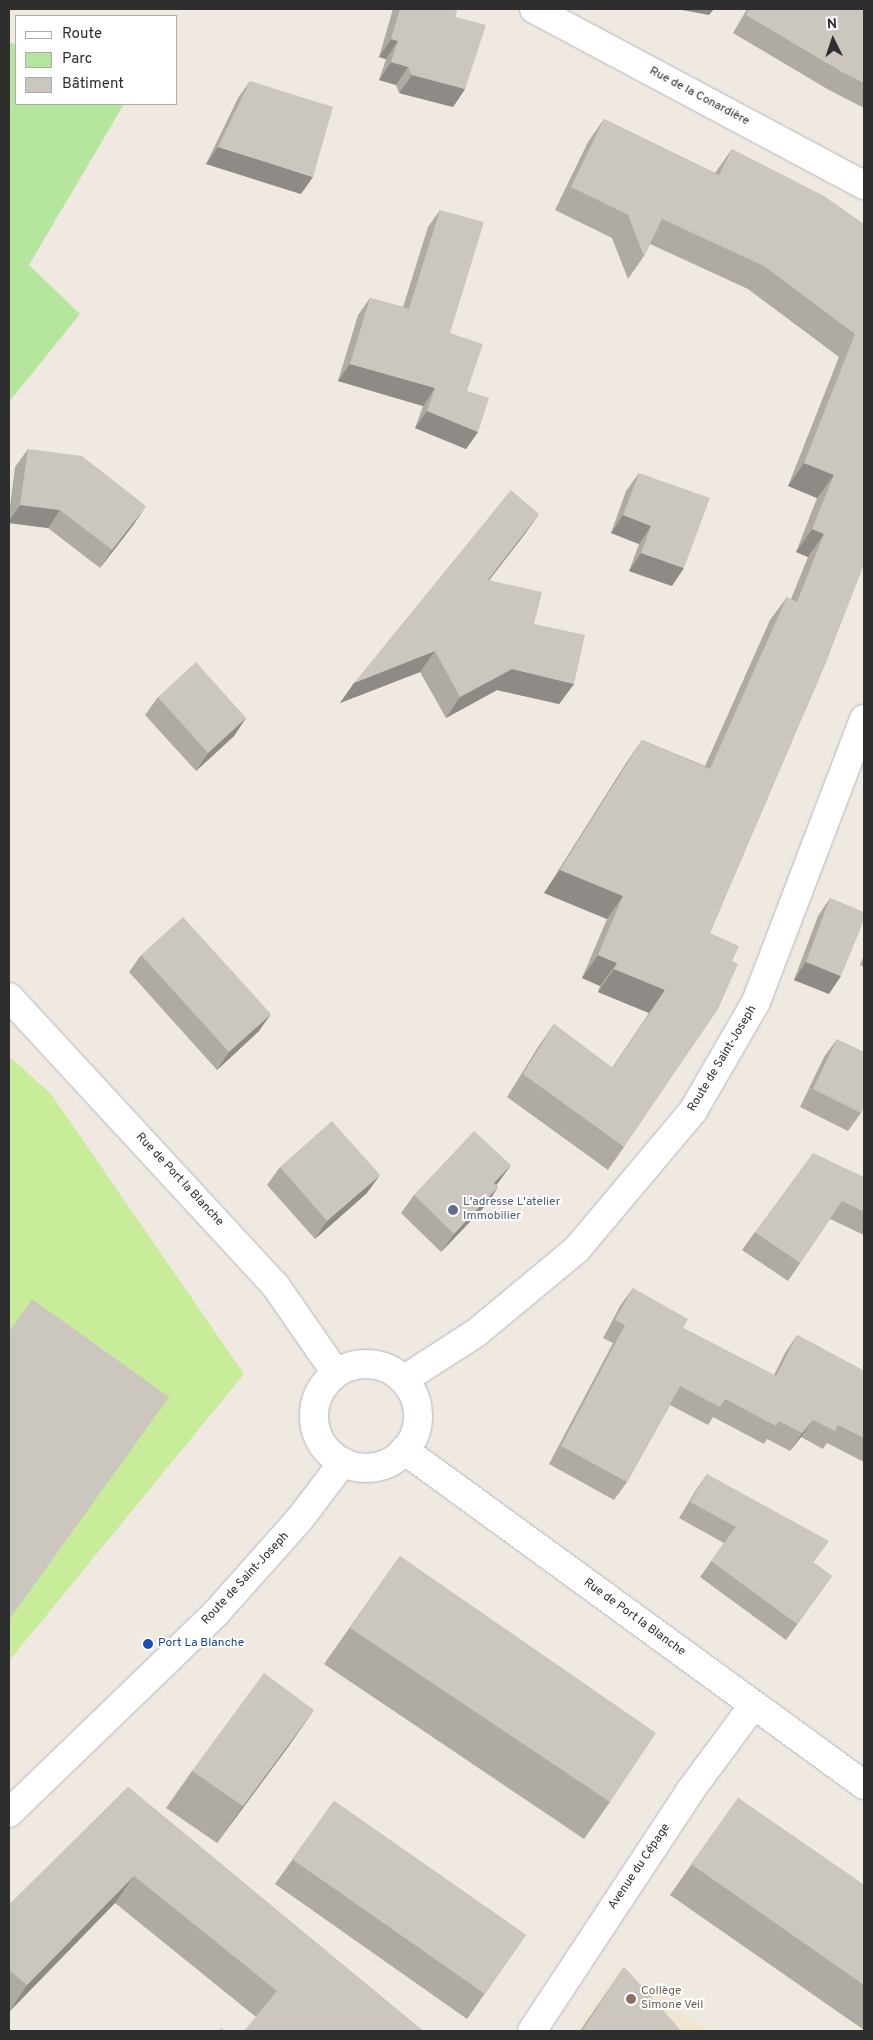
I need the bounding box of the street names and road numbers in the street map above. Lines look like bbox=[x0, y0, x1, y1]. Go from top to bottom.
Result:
street label: Rue de la Conardière bbox=[647, 65, 751, 129]
street label: Route de Saint-Joseph bbox=[686, 1003, 760, 1115]
street label: Rue de Port la Blanche bbox=[132, 1130, 226, 1230]
street label: Route de Saint-Joseph bbox=[199, 1530, 293, 1628]
street label: Rue de Port la Blanche bbox=[580, 1576, 688, 1660]
street label: Avenue du Cépage bbox=[606, 1821, 674, 1913]

